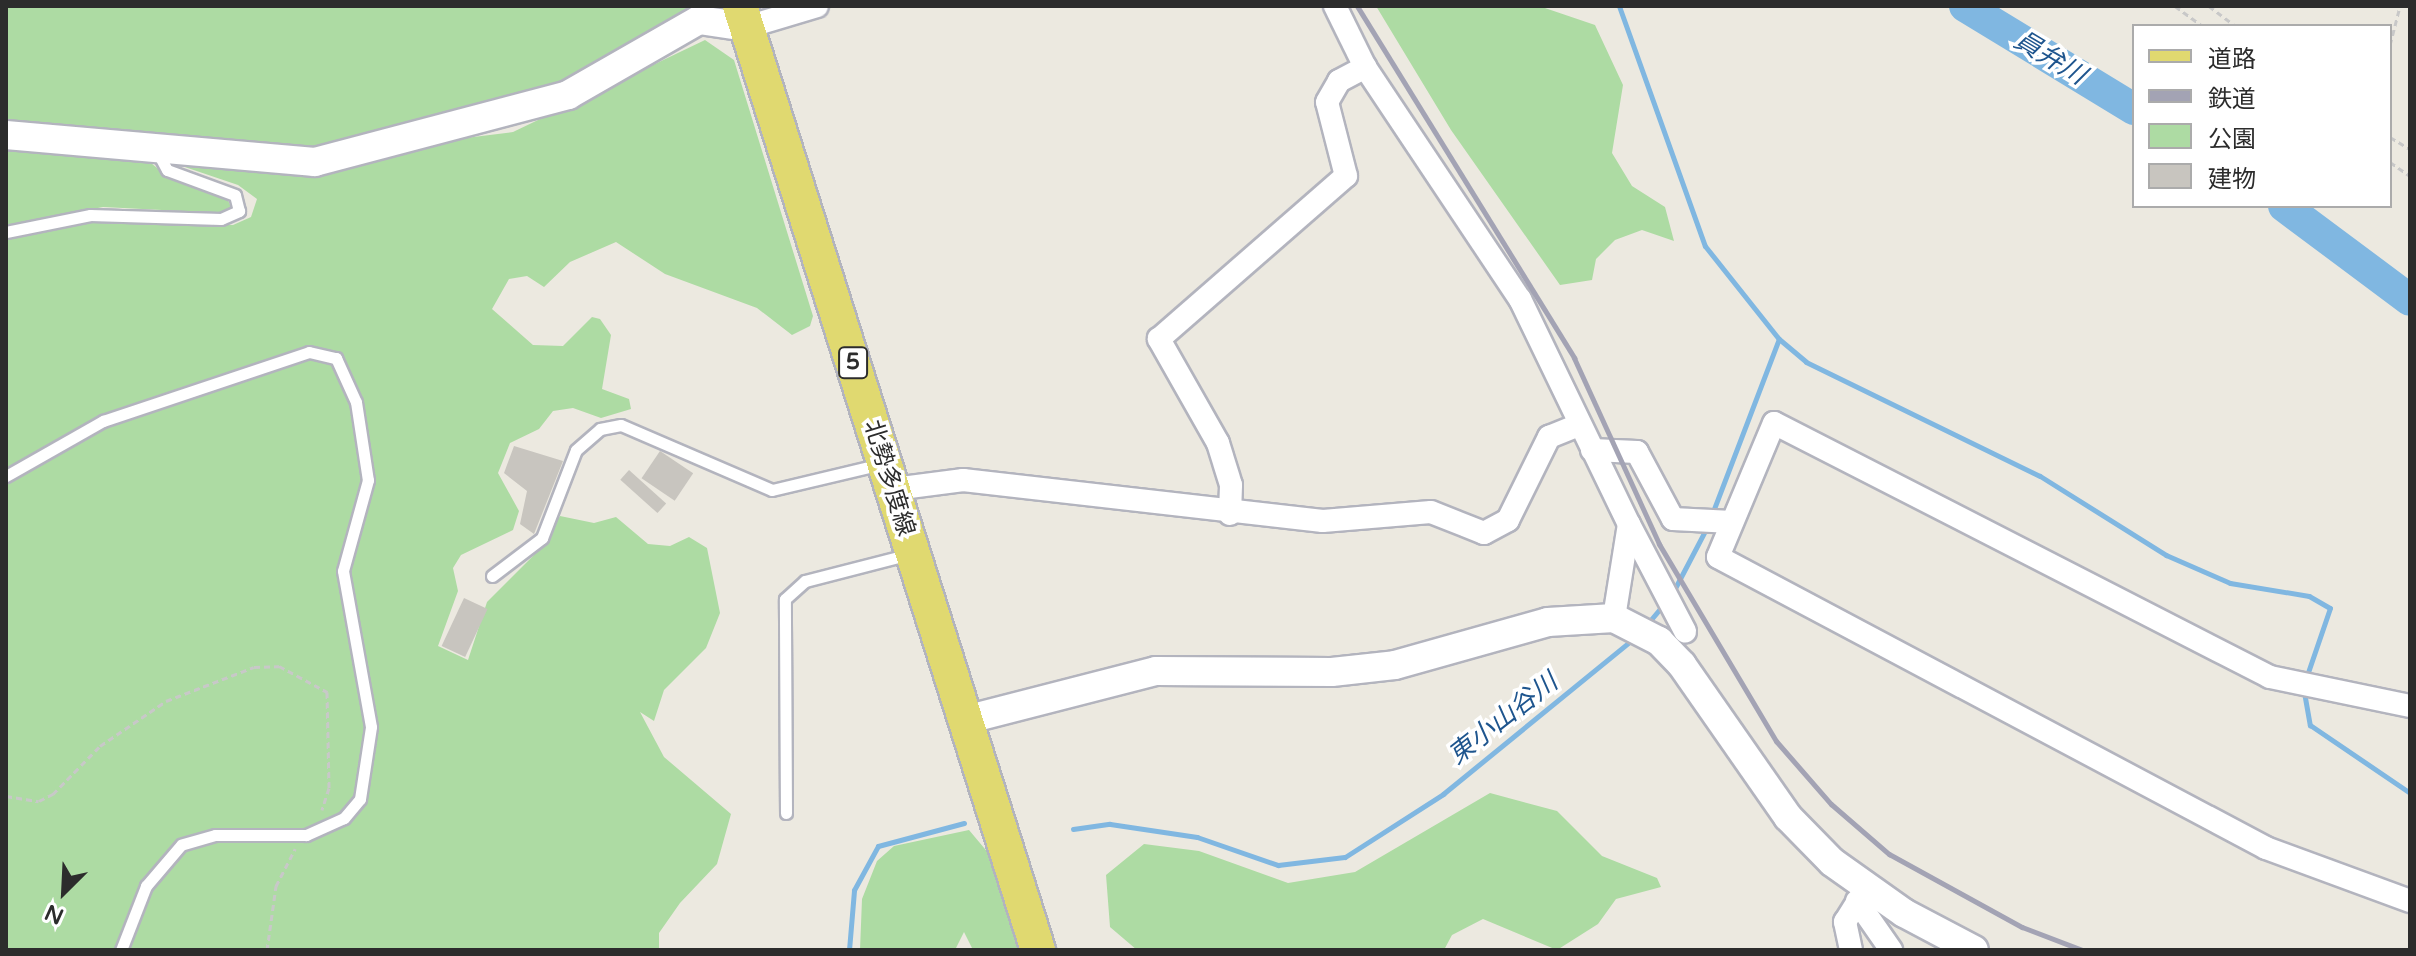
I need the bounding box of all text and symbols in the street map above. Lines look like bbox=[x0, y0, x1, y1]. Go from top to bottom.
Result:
legend bbox=[2132, 24, 2392, 208]
water label: 員弁川 bbox=[2009, 25, 2091, 91]
text: 道路 bbox=[2208, 45, 2256, 74]
text: 鉄道 bbox=[2208, 85, 2256, 114]
text: 公園 bbox=[2208, 125, 2256, 154]
text: 建物 bbox=[2208, 165, 2256, 194]
road number: 5 bbox=[837, 345, 869, 381]
street label: 北勢多度線 bbox=[858, 416, 920, 540]
water label: 東小山谷川 bbox=[1442, 667, 1564, 771]
north arrow bbox=[24, 852, 104, 932]
text: N bbox=[41, 898, 68, 929]

